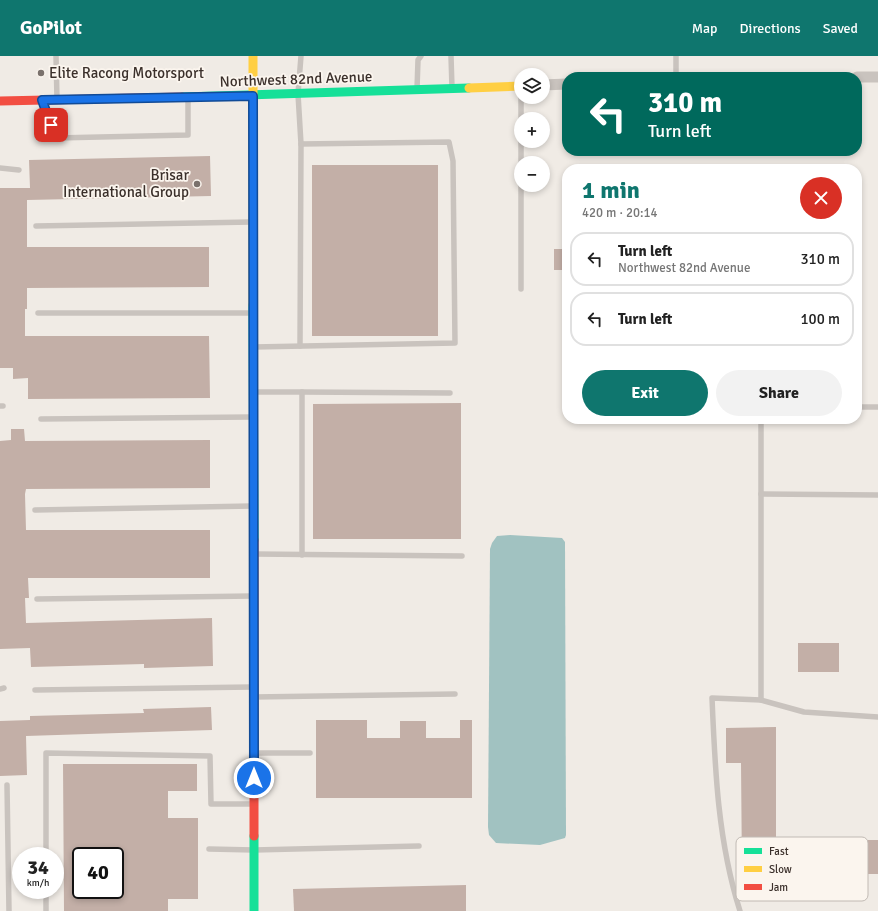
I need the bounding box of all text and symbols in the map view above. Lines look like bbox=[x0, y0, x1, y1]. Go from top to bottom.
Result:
text: GoPilot bbox=[20, 16, 82, 40]
text: Map bbox=[692, 20, 718, 37]
text: Directions bbox=[740, 20, 801, 37]
text: Saved bbox=[823, 20, 858, 37]
place label: Elite Racong Motorsport bbox=[49, 64, 204, 82]
street label: Northwest 82nd Avenue bbox=[219, 67, 373, 91]
marker: Elite Racong Motorsport bbox=[36, 68, 46, 78]
map controls bbox=[514, 68, 550, 192]
button: layers bbox=[514, 68, 550, 104]
text: 310 m bbox=[648, 86, 722, 120]
icon: left bbox=[582, 88, 634, 140]
pin bbox=[34, 108, 68, 142]
button: + bbox=[514, 112, 550, 148]
icon: arrive bbox=[40, 114, 62, 136]
text: Turn left bbox=[648, 120, 711, 142]
button: − bbox=[514, 156, 550, 192]
place label: Brisar International Group bbox=[63, 166, 189, 201]
text: 1 min bbox=[582, 175, 640, 205]
button: close bbox=[800, 177, 842, 219]
marker: Brisar International Group bbox=[192, 179, 202, 189]
text: 420 m · 20:14 bbox=[582, 205, 658, 221]
text: Turn left bbox=[618, 242, 672, 260]
icon: left bbox=[584, 248, 606, 270]
text: 310 m bbox=[800, 250, 840, 268]
text: Northwest 82nd Avenue bbox=[618, 260, 750, 276]
icon: left bbox=[584, 308, 606, 330]
text: Turn left bbox=[618, 310, 672, 328]
text: 100 m bbox=[800, 310, 840, 328]
button: Exit bbox=[582, 370, 708, 416]
button: Share bbox=[716, 370, 842, 416]
position arrow bbox=[233, 757, 275, 799]
legend bbox=[736, 837, 868, 901]
text: Fast bbox=[769, 845, 789, 858]
speed limit sign: 40 bbox=[72, 847, 124, 899]
text: 34 bbox=[27, 855, 49, 880]
text: Slow bbox=[769, 863, 792, 876]
text: km/h bbox=[27, 877, 49, 889]
text: Jam bbox=[769, 881, 788, 894]

